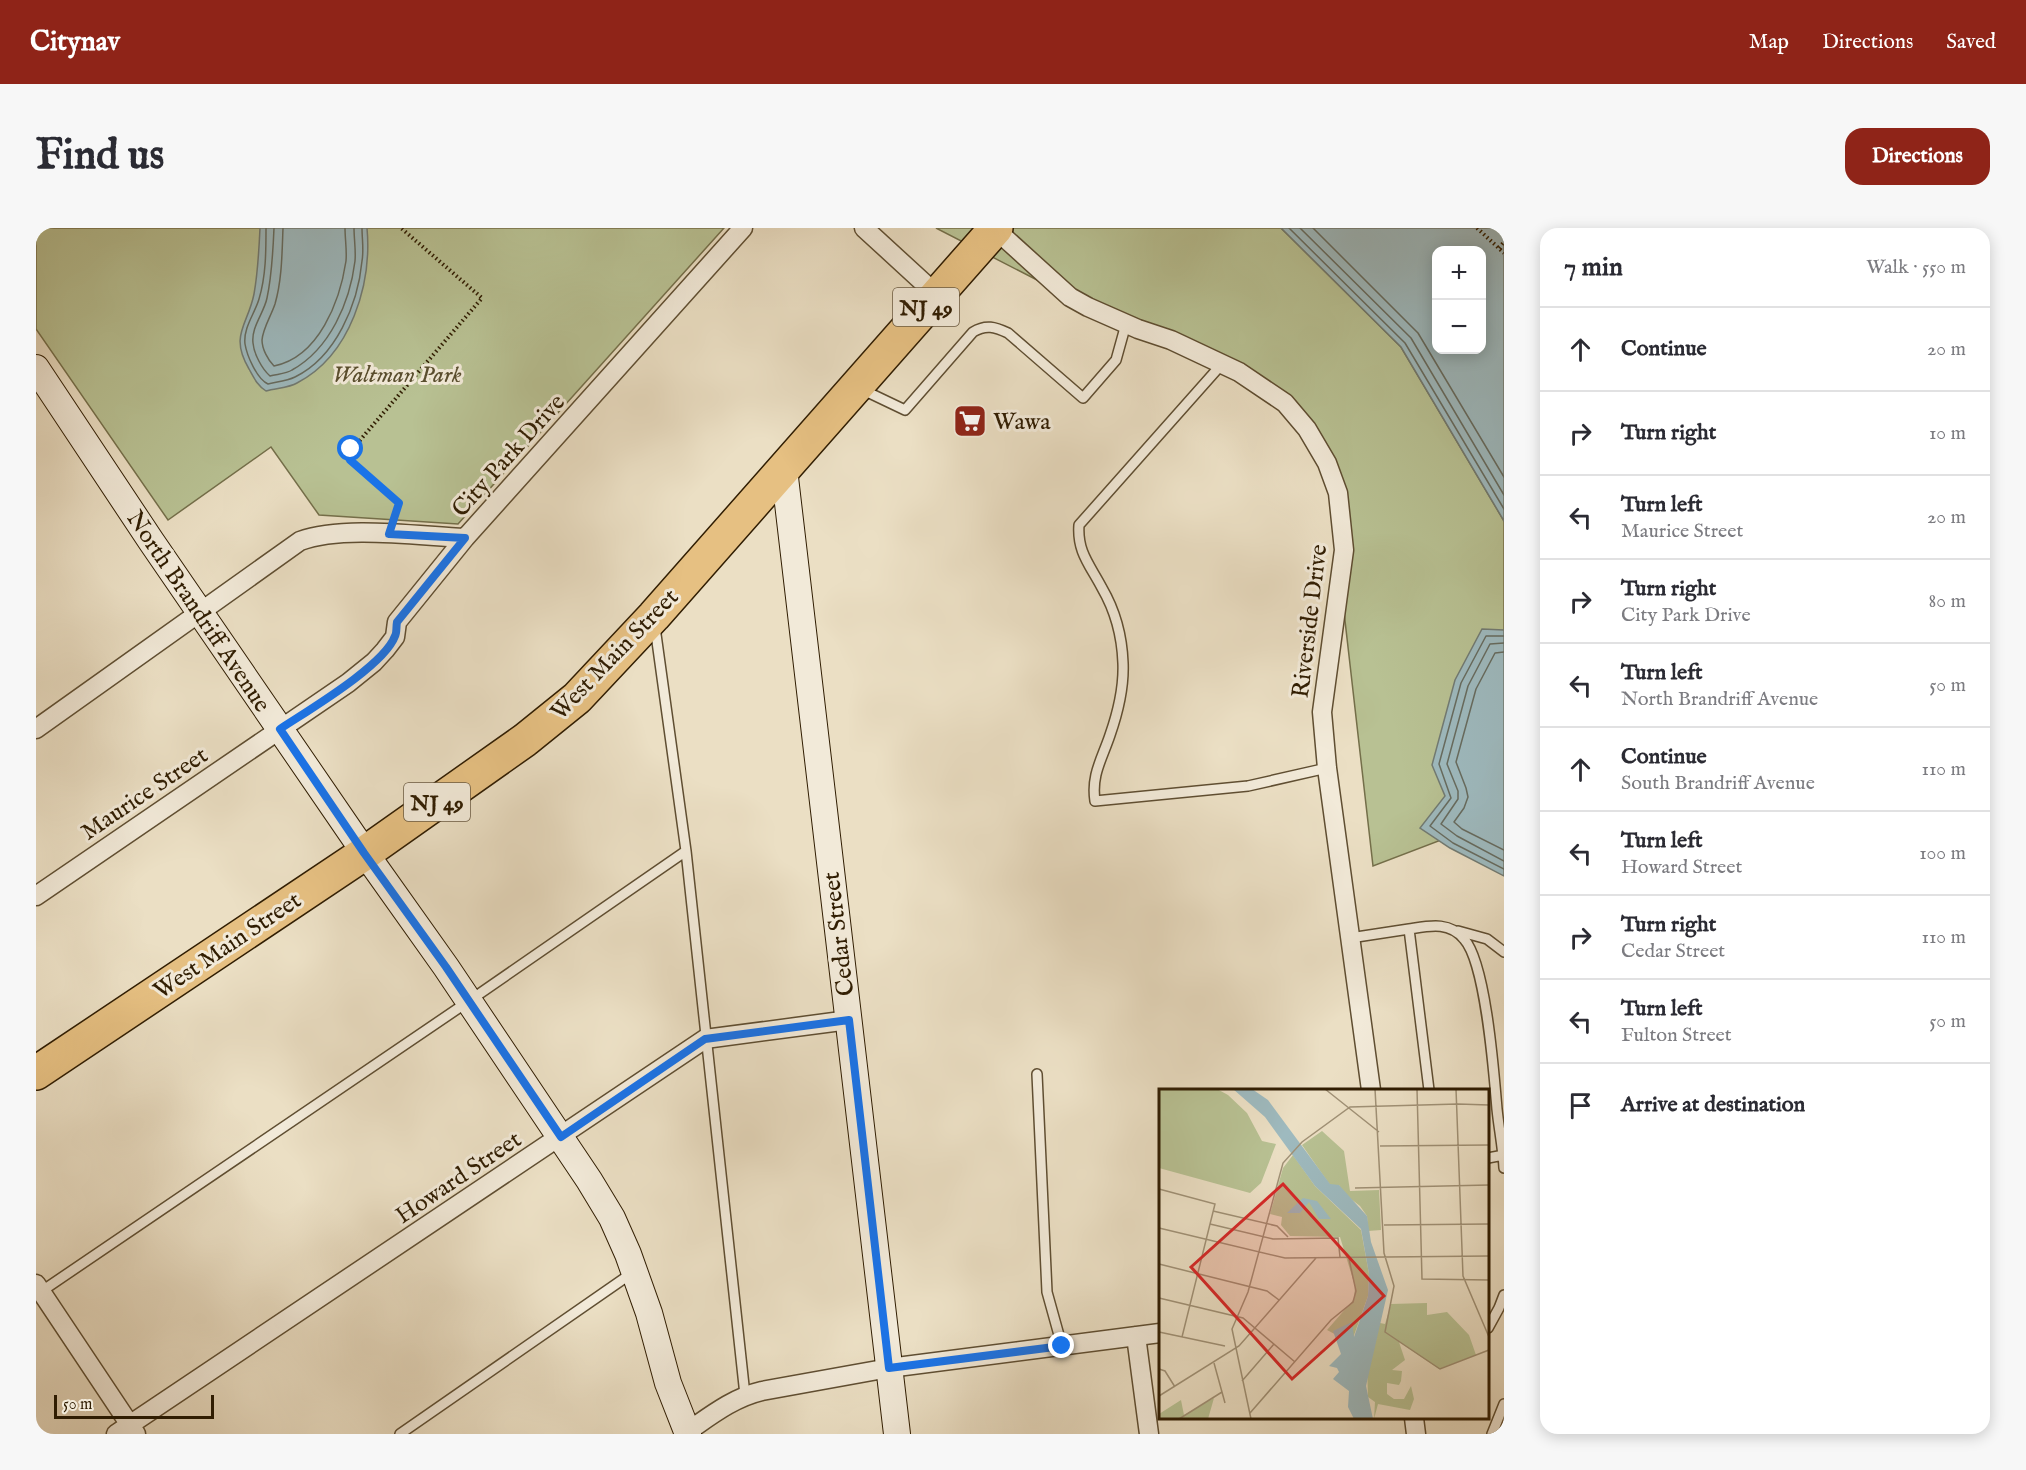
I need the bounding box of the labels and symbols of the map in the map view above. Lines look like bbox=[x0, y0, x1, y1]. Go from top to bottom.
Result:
road number: NJ 49 bbox=[893, 288, 959, 326]
park label: Waltman Park bbox=[332, 360, 462, 391]
street label: City Park Drive bbox=[446, 388, 573, 524]
supermarket icon: Wawa bbox=[952, 403, 988, 439]
place label: Wawa bbox=[993, 407, 1051, 438]
route start bbox=[337, 435, 363, 461]
street label: North Brandriff Avenue bbox=[119, 505, 277, 719]
street label: Riverside Drive bbox=[1286, 543, 1335, 700]
street label: West Main Street bbox=[544, 583, 686, 728]
street label: Maurice Street bbox=[75, 740, 214, 848]
road number: NJ 49 bbox=[404, 783, 470, 821]
street label: Cedar Street bbox=[816, 870, 862, 998]
street label: West Main Street bbox=[148, 885, 308, 1007]
inset map bbox=[1159, 1089, 1489, 1419]
street label: Howard Street bbox=[390, 1125, 528, 1232]
route end bbox=[1048, 1332, 1074, 1358]
scale bar bbox=[54, 1392, 214, 1420]

